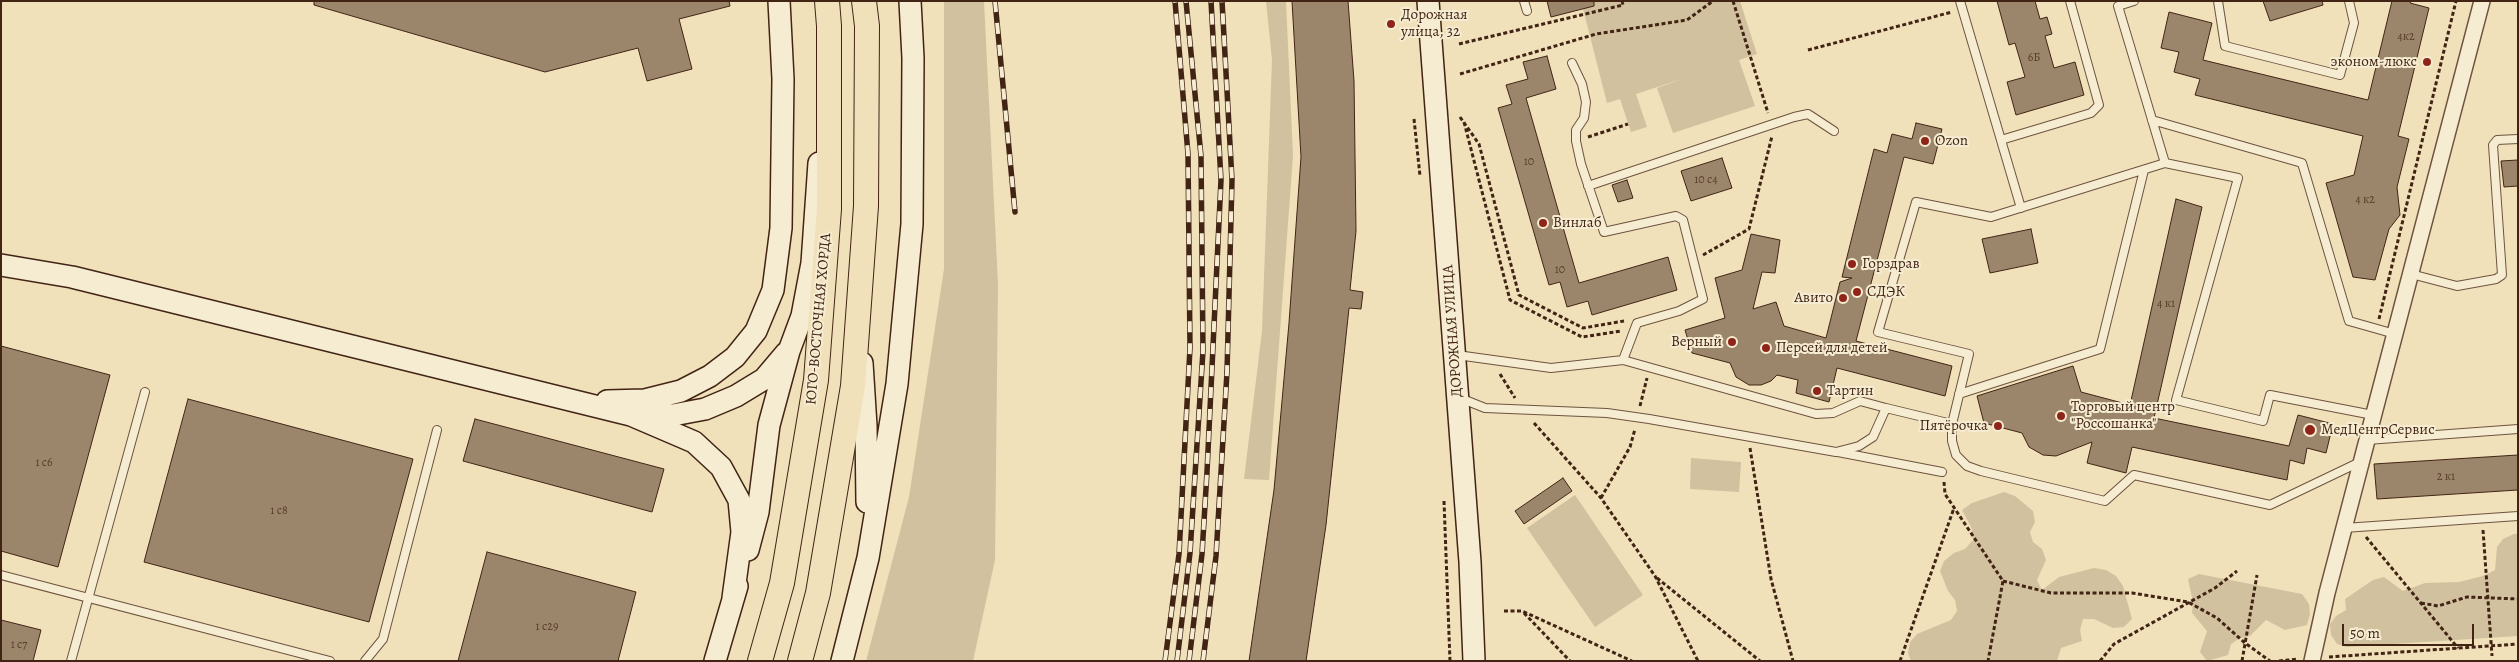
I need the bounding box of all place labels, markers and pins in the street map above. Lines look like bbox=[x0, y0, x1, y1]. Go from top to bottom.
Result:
place label: Дорожная улица, 32 bbox=[1401, 6, 1468, 41]
marker: Дорожная улица, 32 bbox=[1385, 18, 1397, 30]
place label: эконом-люкс bbox=[2331, 53, 2417, 71]
marker: эконом-люкс bbox=[2421, 56, 2433, 68]
place label: Ozon bbox=[1935, 132, 1968, 150]
marker: Ozon bbox=[1919, 135, 1931, 147]
place label: Винлаб bbox=[1553, 214, 1602, 232]
marker: Винлаб bbox=[1537, 217, 1549, 229]
place label: Горздрав bbox=[1862, 255, 1920, 273]
marker: Горздрав bbox=[1846, 258, 1858, 270]
place label: СДЭК bbox=[1867, 283, 1905, 301]
marker: СДЭК bbox=[1851, 286, 1863, 298]
place label: Авито bbox=[1794, 289, 1833, 307]
marker: Авито bbox=[1837, 292, 1849, 304]
place label: Верный bbox=[1671, 333, 1722, 351]
marker: Верный bbox=[1726, 336, 1738, 348]
place label: Персей для детей bbox=[1776, 339, 1887, 357]
marker: Персей для детей bbox=[1760, 342, 1772, 354]
place label: Тартин bbox=[1827, 382, 1873, 400]
marker: Тартин bbox=[1811, 385, 1823, 397]
place label: Торговый центр "Россошанка" bbox=[2071, 398, 2175, 433]
marker: Торговый центр "Россошанка" bbox=[2055, 410, 2067, 422]
place label: Пятёрочка bbox=[1920, 417, 1988, 435]
marker: Пятёрочка bbox=[1992, 420, 2004, 432]
place label: МедЦентрСервис bbox=[2321, 421, 2435, 439]
marker: МедЦентрСервис bbox=[2303, 423, 2317, 437]

